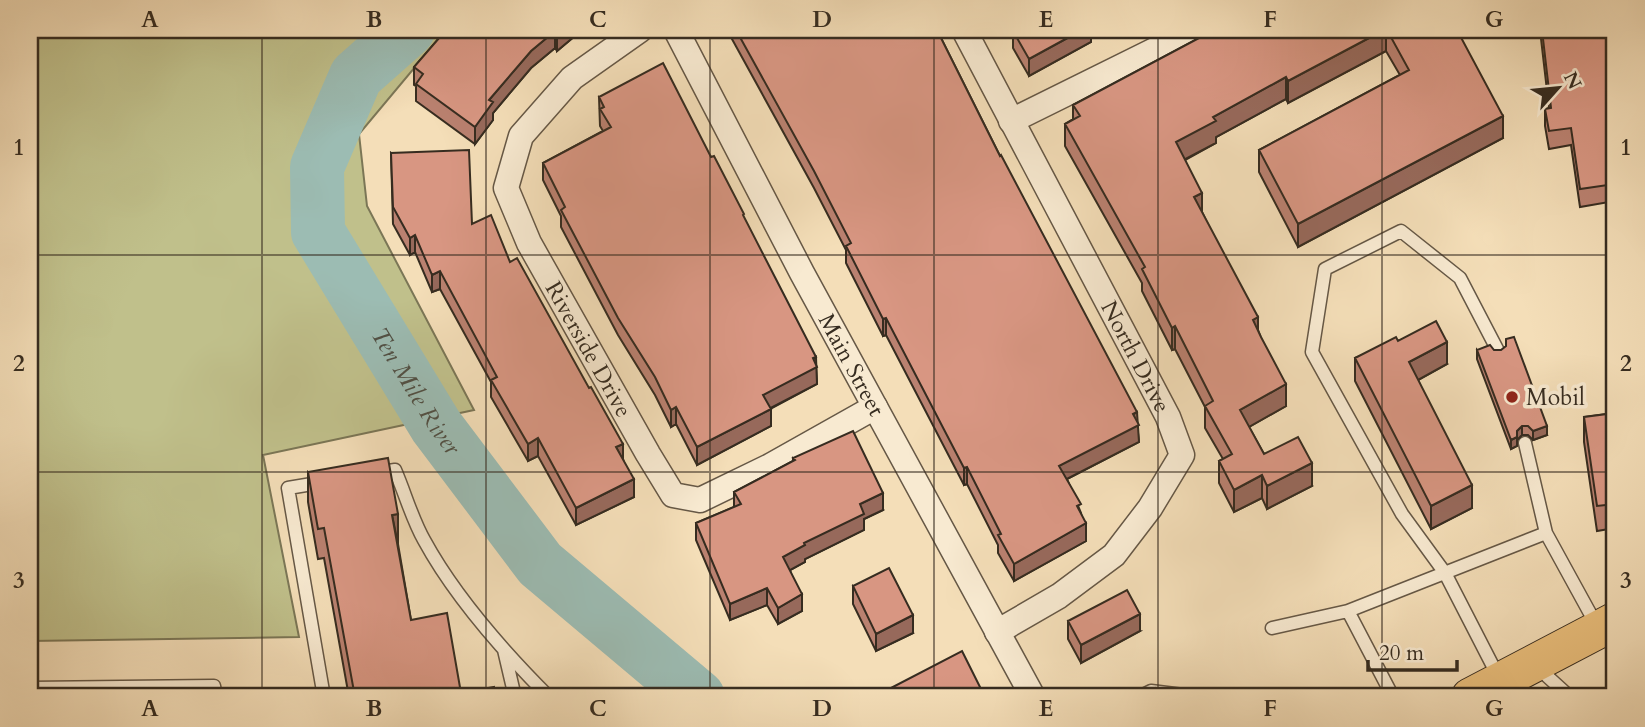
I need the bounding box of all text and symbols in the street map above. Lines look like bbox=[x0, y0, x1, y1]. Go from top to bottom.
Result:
text: A bbox=[141, 4, 159, 35]
text: B bbox=[366, 4, 382, 35]
text: C bbox=[589, 4, 607, 35]
text: D bbox=[812, 4, 832, 35]
text: E bbox=[1039, 4, 1053, 35]
text: F bbox=[1263, 4, 1277, 35]
text: G bbox=[1485, 4, 1504, 35]
north arrow bbox=[1522, 52, 1592, 122]
text: N bbox=[1557, 67, 1588, 94]
text: 1 bbox=[13, 132, 25, 163]
text: 1 bbox=[1620, 132, 1632, 163]
street label: Riverside Drive bbox=[538, 276, 639, 423]
street label: North Drive bbox=[1093, 295, 1178, 418]
street label: Main Street bbox=[811, 308, 892, 422]
water label: Ten Mile River bbox=[363, 321, 469, 463]
text: 2 bbox=[13, 348, 25, 379]
text: 2 bbox=[1620, 348, 1632, 379]
place label: Mobil bbox=[1526, 382, 1585, 413]
marker: Mobil bbox=[1504, 389, 1520, 405]
text: 3 bbox=[13, 565, 25, 596]
text: 3 bbox=[1620, 565, 1632, 596]
scale bar bbox=[1368, 629, 1458, 673]
text: 20 m bbox=[1379, 639, 1424, 668]
text: A bbox=[141, 693, 159, 724]
text: B bbox=[366, 693, 382, 724]
text: C bbox=[589, 693, 607, 724]
text: D bbox=[812, 693, 832, 724]
text: E bbox=[1039, 693, 1053, 724]
text: F bbox=[1263, 693, 1277, 724]
text: G bbox=[1485, 693, 1504, 724]

